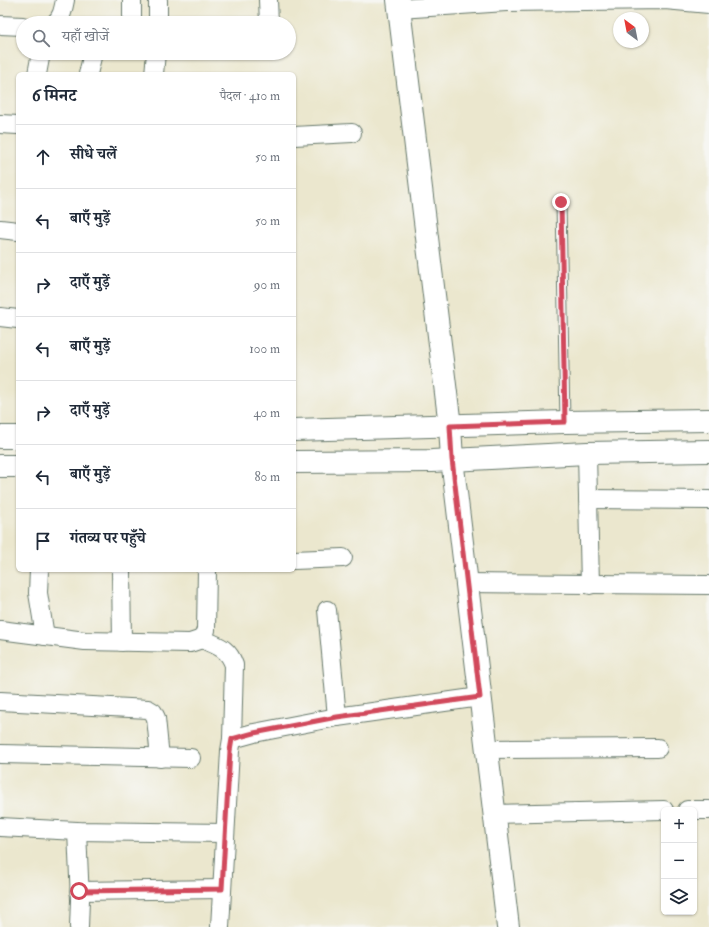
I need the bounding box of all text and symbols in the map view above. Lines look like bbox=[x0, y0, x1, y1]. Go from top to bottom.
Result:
north arrow bbox=[613, 12, 649, 48]
search box bbox=[16, 16, 296, 60]
icon: search bbox=[30, 27, 52, 49]
text: यहाँ खोजें bbox=[62, 27, 109, 46]
text: 6 मिनट bbox=[32, 85, 76, 106]
text: पैदल · 410 m bbox=[220, 88, 280, 104]
text: सीधे चलें bbox=[70, 145, 117, 164]
icon: ahead bbox=[32, 146, 54, 168]
text: 50 m bbox=[255, 149, 280, 165]
route end bbox=[552, 193, 570, 211]
text: बाएँ मुड़ें bbox=[70, 209, 110, 228]
icon: left bbox=[32, 210, 54, 232]
text: 50 m bbox=[255, 213, 280, 229]
text: दाएँ मुड़ें bbox=[70, 273, 110, 292]
icon: right bbox=[32, 274, 54, 296]
text: 90 m bbox=[254, 277, 280, 293]
text: बाएँ मुड़ें bbox=[70, 337, 110, 356]
icon: left bbox=[32, 338, 54, 360]
text: 100 m bbox=[249, 341, 280, 357]
text: दाएँ मुड़ें bbox=[70, 401, 110, 420]
icon: right bbox=[32, 402, 54, 424]
text: 40 m bbox=[254, 405, 280, 421]
text: बाएँ मुड़ें bbox=[70, 465, 110, 484]
icon: left bbox=[32, 466, 54, 488]
text: 80 m bbox=[254, 469, 280, 485]
text: गंतव्य पर पहुँचे bbox=[70, 529, 146, 548]
icon: arrive bbox=[32, 530, 54, 552]
map controls bbox=[661, 807, 697, 915]
button: + bbox=[661, 807, 697, 843]
button: − bbox=[661, 843, 697, 879]
button: layers bbox=[661, 879, 697, 915]
route start bbox=[70, 882, 88, 900]

